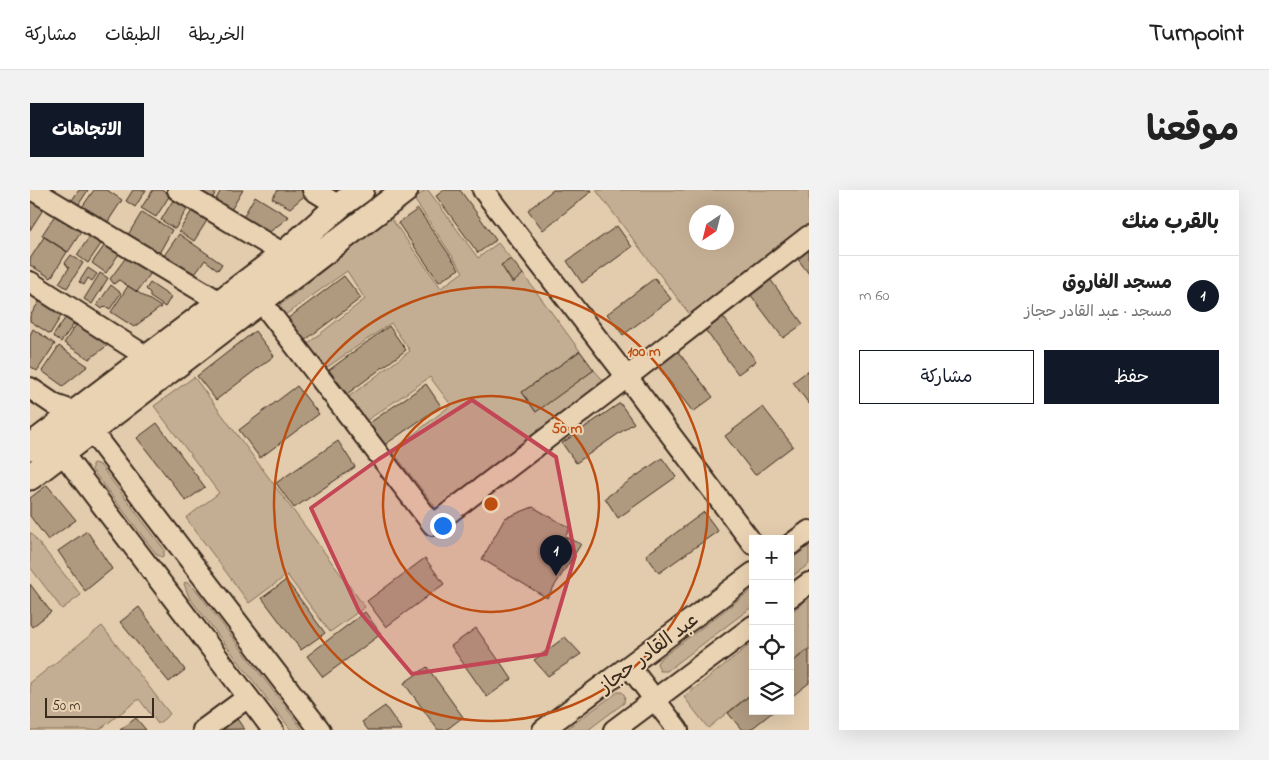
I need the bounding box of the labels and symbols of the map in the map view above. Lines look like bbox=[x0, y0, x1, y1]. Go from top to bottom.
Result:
north arrow bbox=[689, 205, 734, 250]
text: 100 m bbox=[627, 341, 661, 363]
text: 50 m bbox=[552, 418, 583, 440]
centre of rings bbox=[482, 495, 500, 513]
your location bbox=[430, 513, 456, 539]
pin: 1 bbox=[540, 535, 572, 576]
street label: عبد القادر حجاز bbox=[592, 607, 706, 703]
scale bar bbox=[45, 695, 154, 718]

